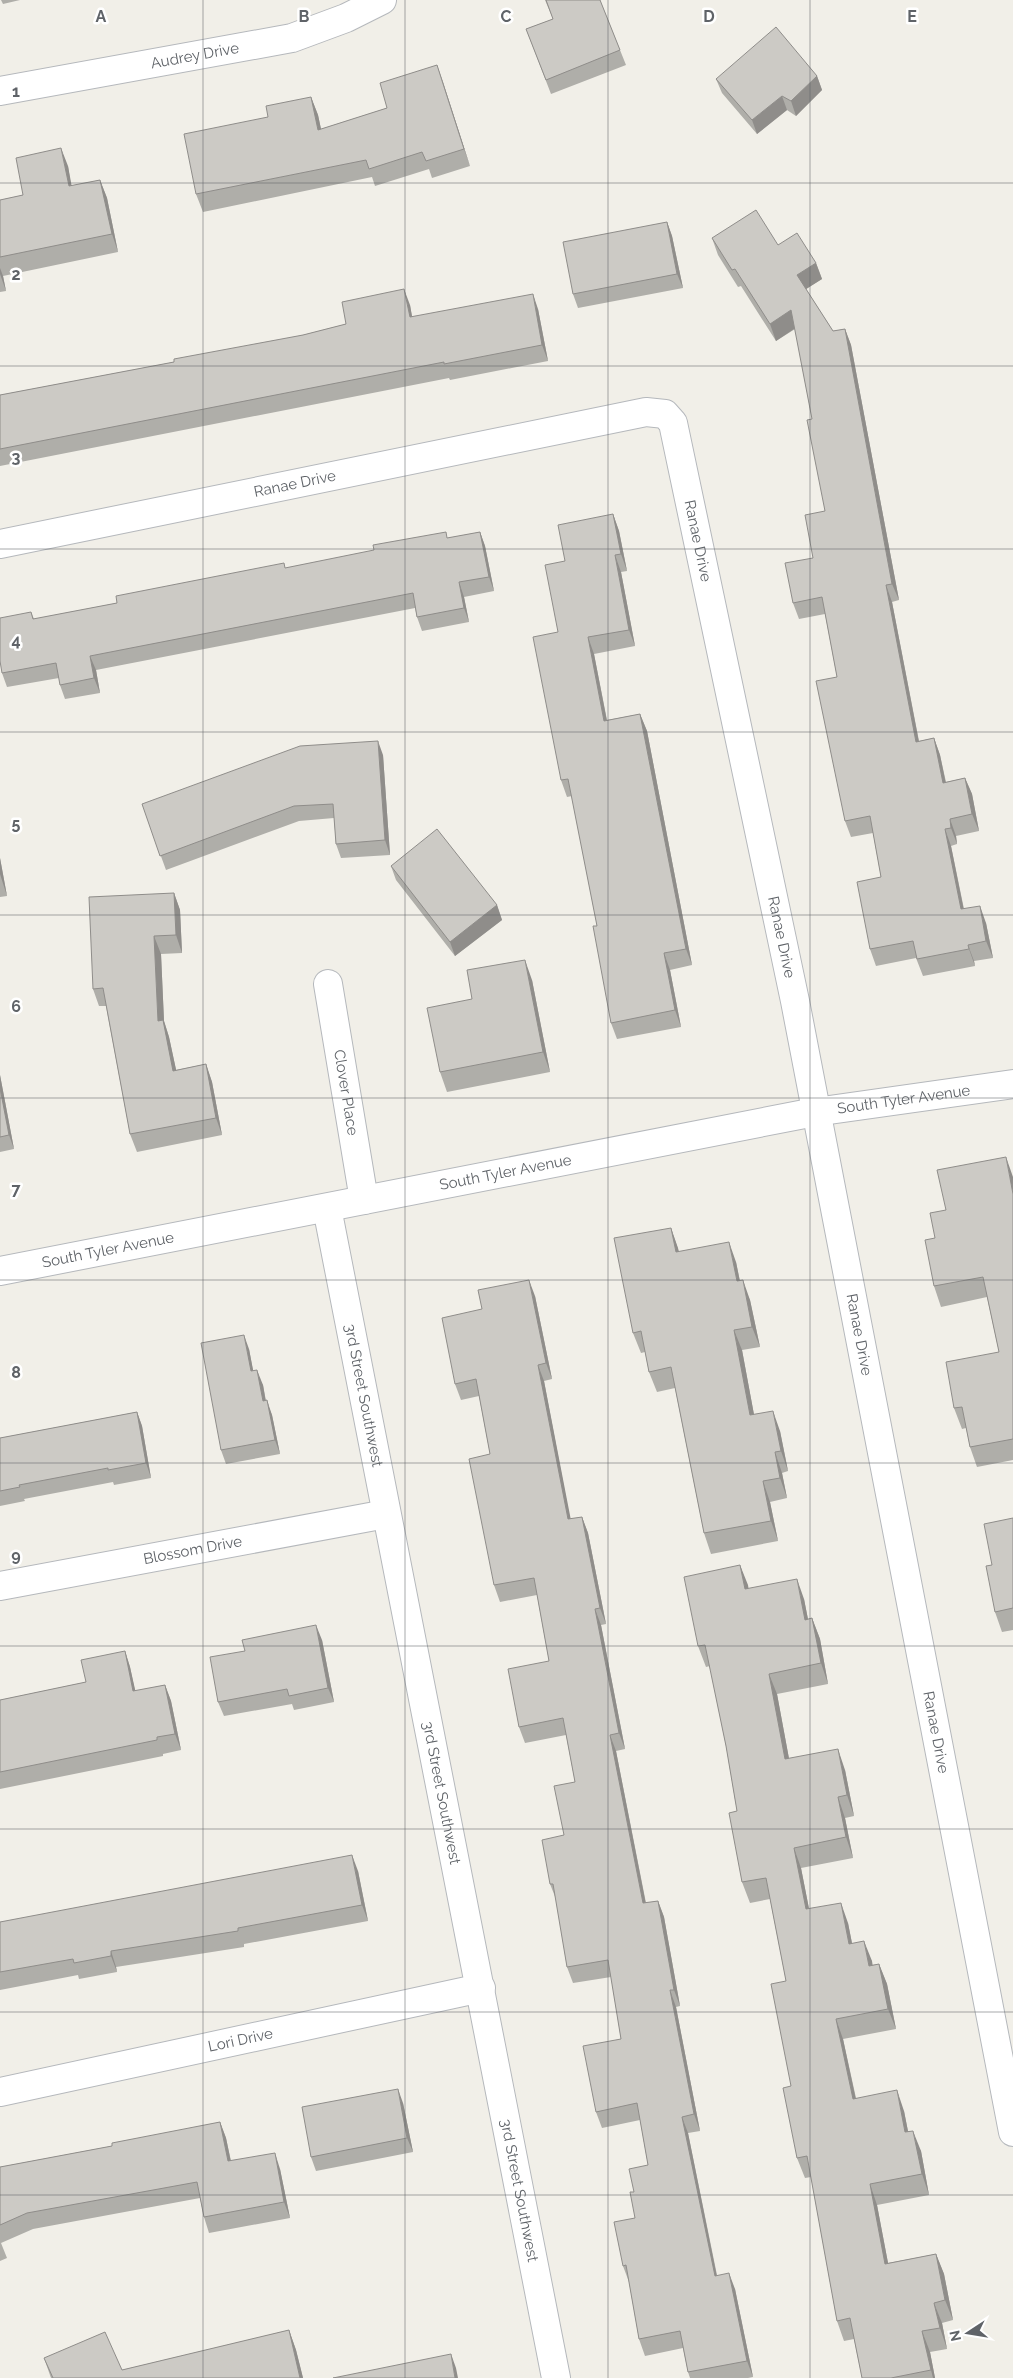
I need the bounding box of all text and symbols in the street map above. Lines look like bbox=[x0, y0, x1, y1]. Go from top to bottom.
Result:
text: A bbox=[96, 7, 107, 26]
text: B bbox=[299, 7, 310, 26]
text: C bbox=[501, 7, 512, 26]
text: D bbox=[703, 7, 715, 26]
text: E bbox=[907, 7, 917, 26]
street label: Audrey Drive bbox=[149, 39, 241, 72]
text: 1 bbox=[12, 82, 20, 101]
text: 2 bbox=[11, 265, 21, 284]
text: 3 bbox=[12, 448, 21, 467]
street label: Ranae Drive bbox=[252, 467, 338, 501]
street label: Ranae Drive bbox=[680, 498, 715, 584]
text: 4 bbox=[11, 631, 21, 650]
text: 5 bbox=[12, 814, 21, 833]
street label: Ranae Drive bbox=[764, 895, 799, 980]
text: 6 bbox=[11, 997, 21, 1016]
street label: Clover Place bbox=[330, 1048, 362, 1137]
street label: South Tyler Avenue bbox=[836, 1081, 972, 1118]
street label: South Tyler Avenue bbox=[438, 1151, 573, 1194]
text: 7 bbox=[12, 1180, 21, 1199]
street label: South Tyler Avenue bbox=[40, 1228, 176, 1272]
street label: Ranae Drive bbox=[843, 1292, 876, 1377]
street label: 3rd Street Southwest bbox=[341, 1322, 386, 1468]
text: 8 bbox=[11, 1363, 21, 1382]
street label: Blossom Drive bbox=[142, 1532, 244, 1568]
text: 9 bbox=[11, 1546, 21, 1565]
street label: Ranae Drive bbox=[919, 1690, 953, 1775]
street label: 3rd Street Southwest bbox=[419, 1720, 464, 1866]
street label: Lori Drive bbox=[206, 2024, 275, 2056]
street label: 3rd Street Southwest bbox=[496, 2117, 542, 2263]
north arrow bbox=[943, 2308, 993, 2358]
text: N bbox=[946, 2329, 964, 2343]

